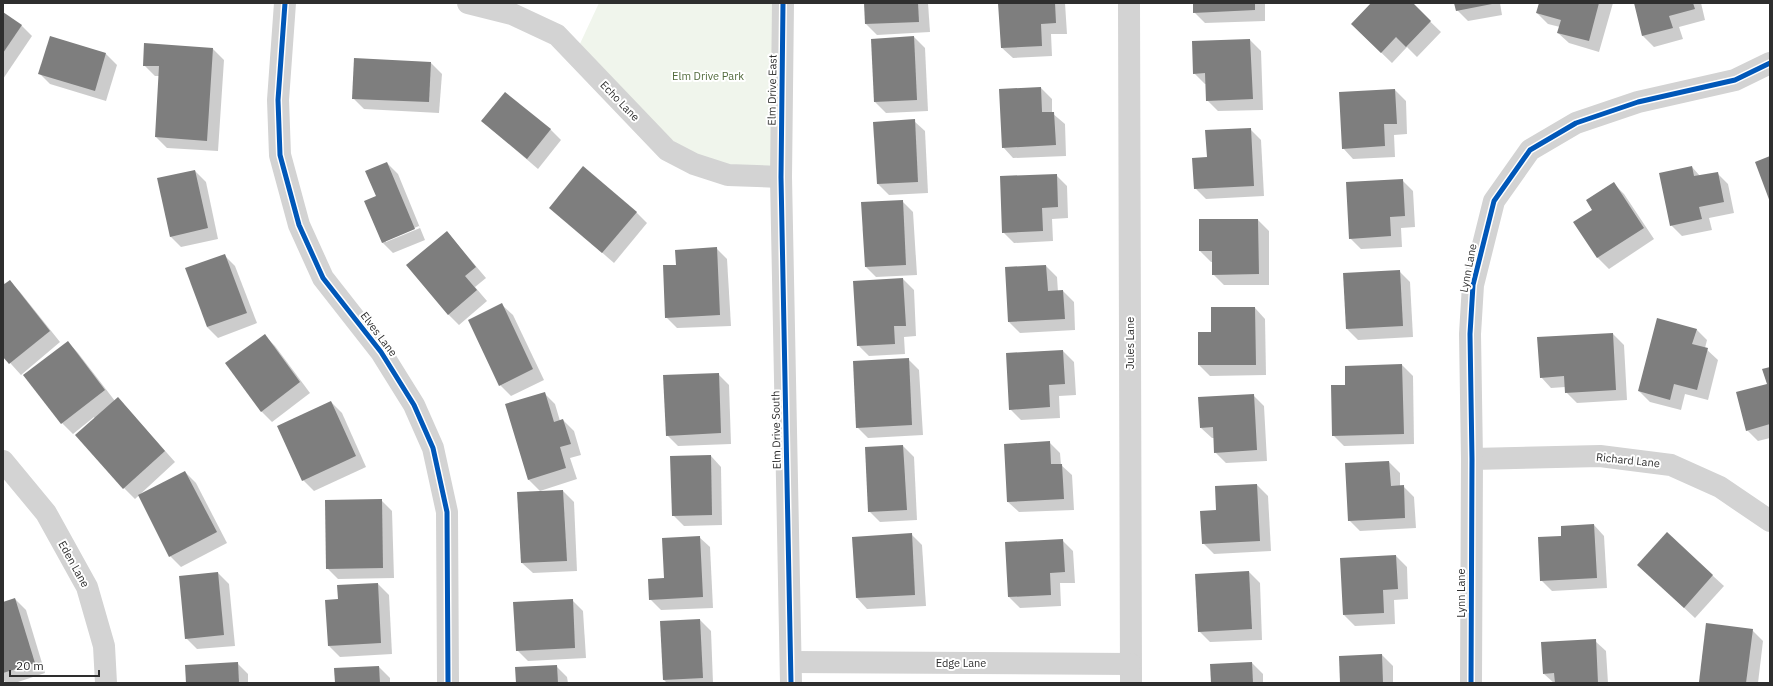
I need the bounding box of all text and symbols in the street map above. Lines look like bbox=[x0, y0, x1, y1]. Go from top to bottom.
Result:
street label: Elm Drive East bbox=[764, 54, 780, 126]
park label: Elm Drive Park bbox=[672, 69, 744, 83]
street label: Echo Lane bbox=[597, 78, 643, 124]
street label: Lynn Lane bbox=[1456, 242, 1480, 294]
street label: Elves Lane bbox=[358, 309, 400, 359]
street label: Jules Lane bbox=[1123, 317, 1137, 369]
street label: Elm Drive South bbox=[768, 391, 784, 469]
street label: Richard Lane bbox=[1595, 450, 1661, 470]
street label: Eden Lane bbox=[55, 538, 93, 590]
street label: Lynn Lane bbox=[1454, 568, 1468, 618]
scale bar bbox=[10, 652, 99, 678]
street label: Edge Lane bbox=[936, 656, 986, 670]
text: 20 m bbox=[16, 658, 44, 673]

